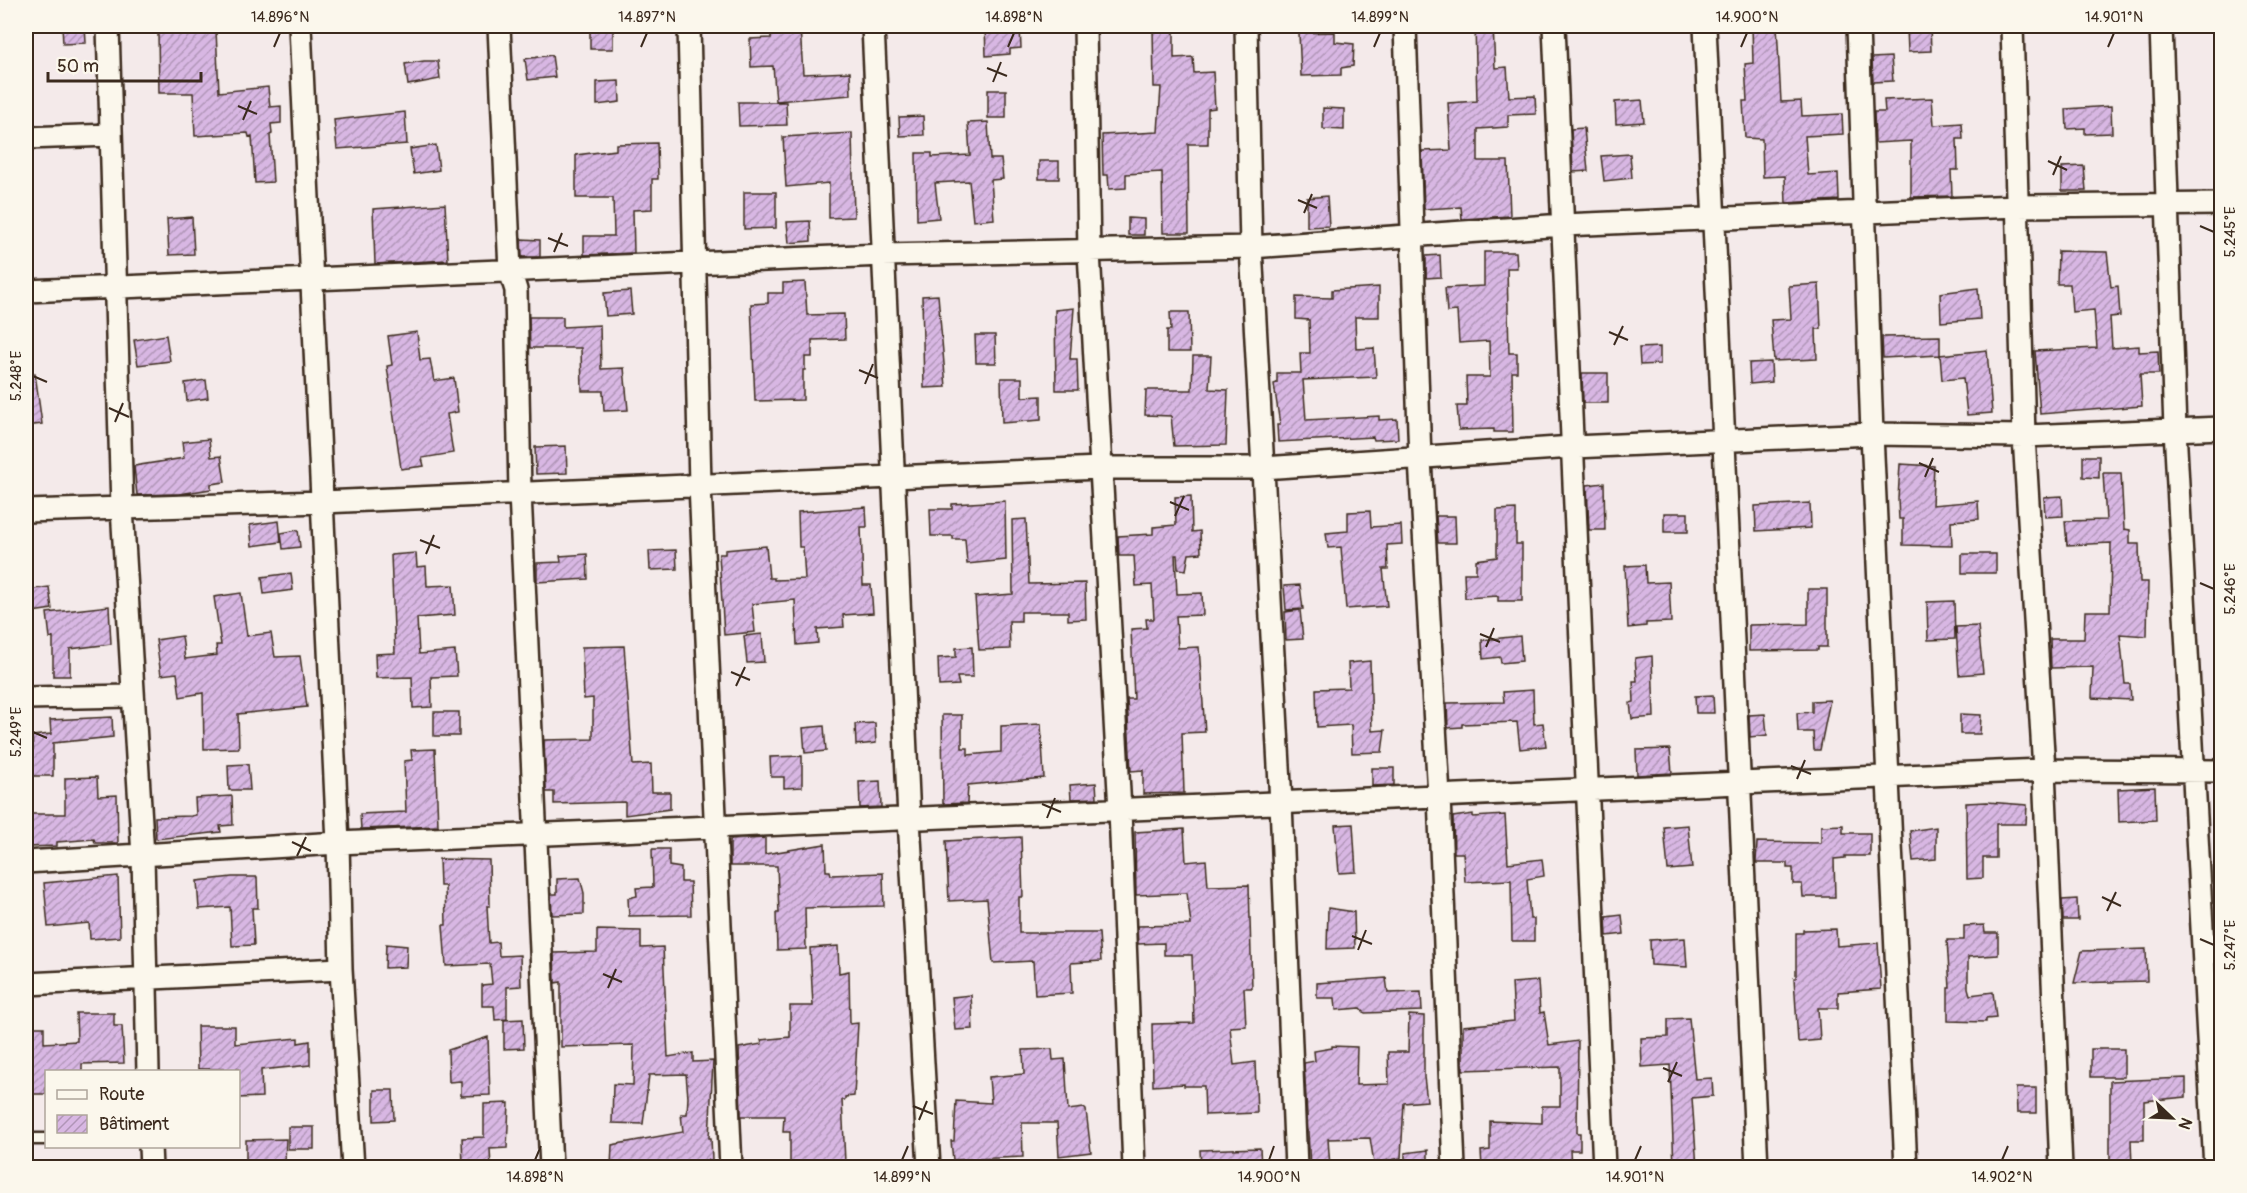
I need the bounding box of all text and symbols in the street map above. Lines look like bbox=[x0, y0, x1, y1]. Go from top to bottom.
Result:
text: 14.896°N bbox=[251, 8, 309, 27]
text: 14.897°N bbox=[618, 8, 676, 27]
text: 14.898°N bbox=[985, 8, 1043, 27]
text: 14.899°N bbox=[1351, 8, 1409, 27]
text: 14.900°N bbox=[1716, 8, 1778, 27]
text: 14.901°N bbox=[2085, 8, 2143, 27]
scale bar bbox=[48, 45, 201, 83]
text: 50 m bbox=[57, 55, 99, 78]
text: 5.245°E bbox=[2221, 206, 2240, 258]
text: 5.248°E bbox=[7, 351, 26, 401]
text: 5.246°E bbox=[2221, 563, 2240, 615]
text: 5.249°E bbox=[7, 707, 26, 757]
text: 5.247°E bbox=[2221, 919, 2240, 970]
legend bbox=[45, 1070, 240, 1148]
text: Route bbox=[99, 1083, 144, 1106]
north arrow bbox=[2142, 1088, 2202, 1148]
text: Bâtiment bbox=[99, 1113, 170, 1136]
text: N bbox=[2173, 1115, 2196, 1133]
text: 14.898°N bbox=[506, 1168, 564, 1187]
text: 14.899°N bbox=[873, 1168, 931, 1187]
text: 14.900°N bbox=[1238, 1168, 1300, 1187]
text: 14.901°N bbox=[1606, 1168, 1664, 1187]
text: 14.902°N bbox=[1972, 1168, 2032, 1187]

